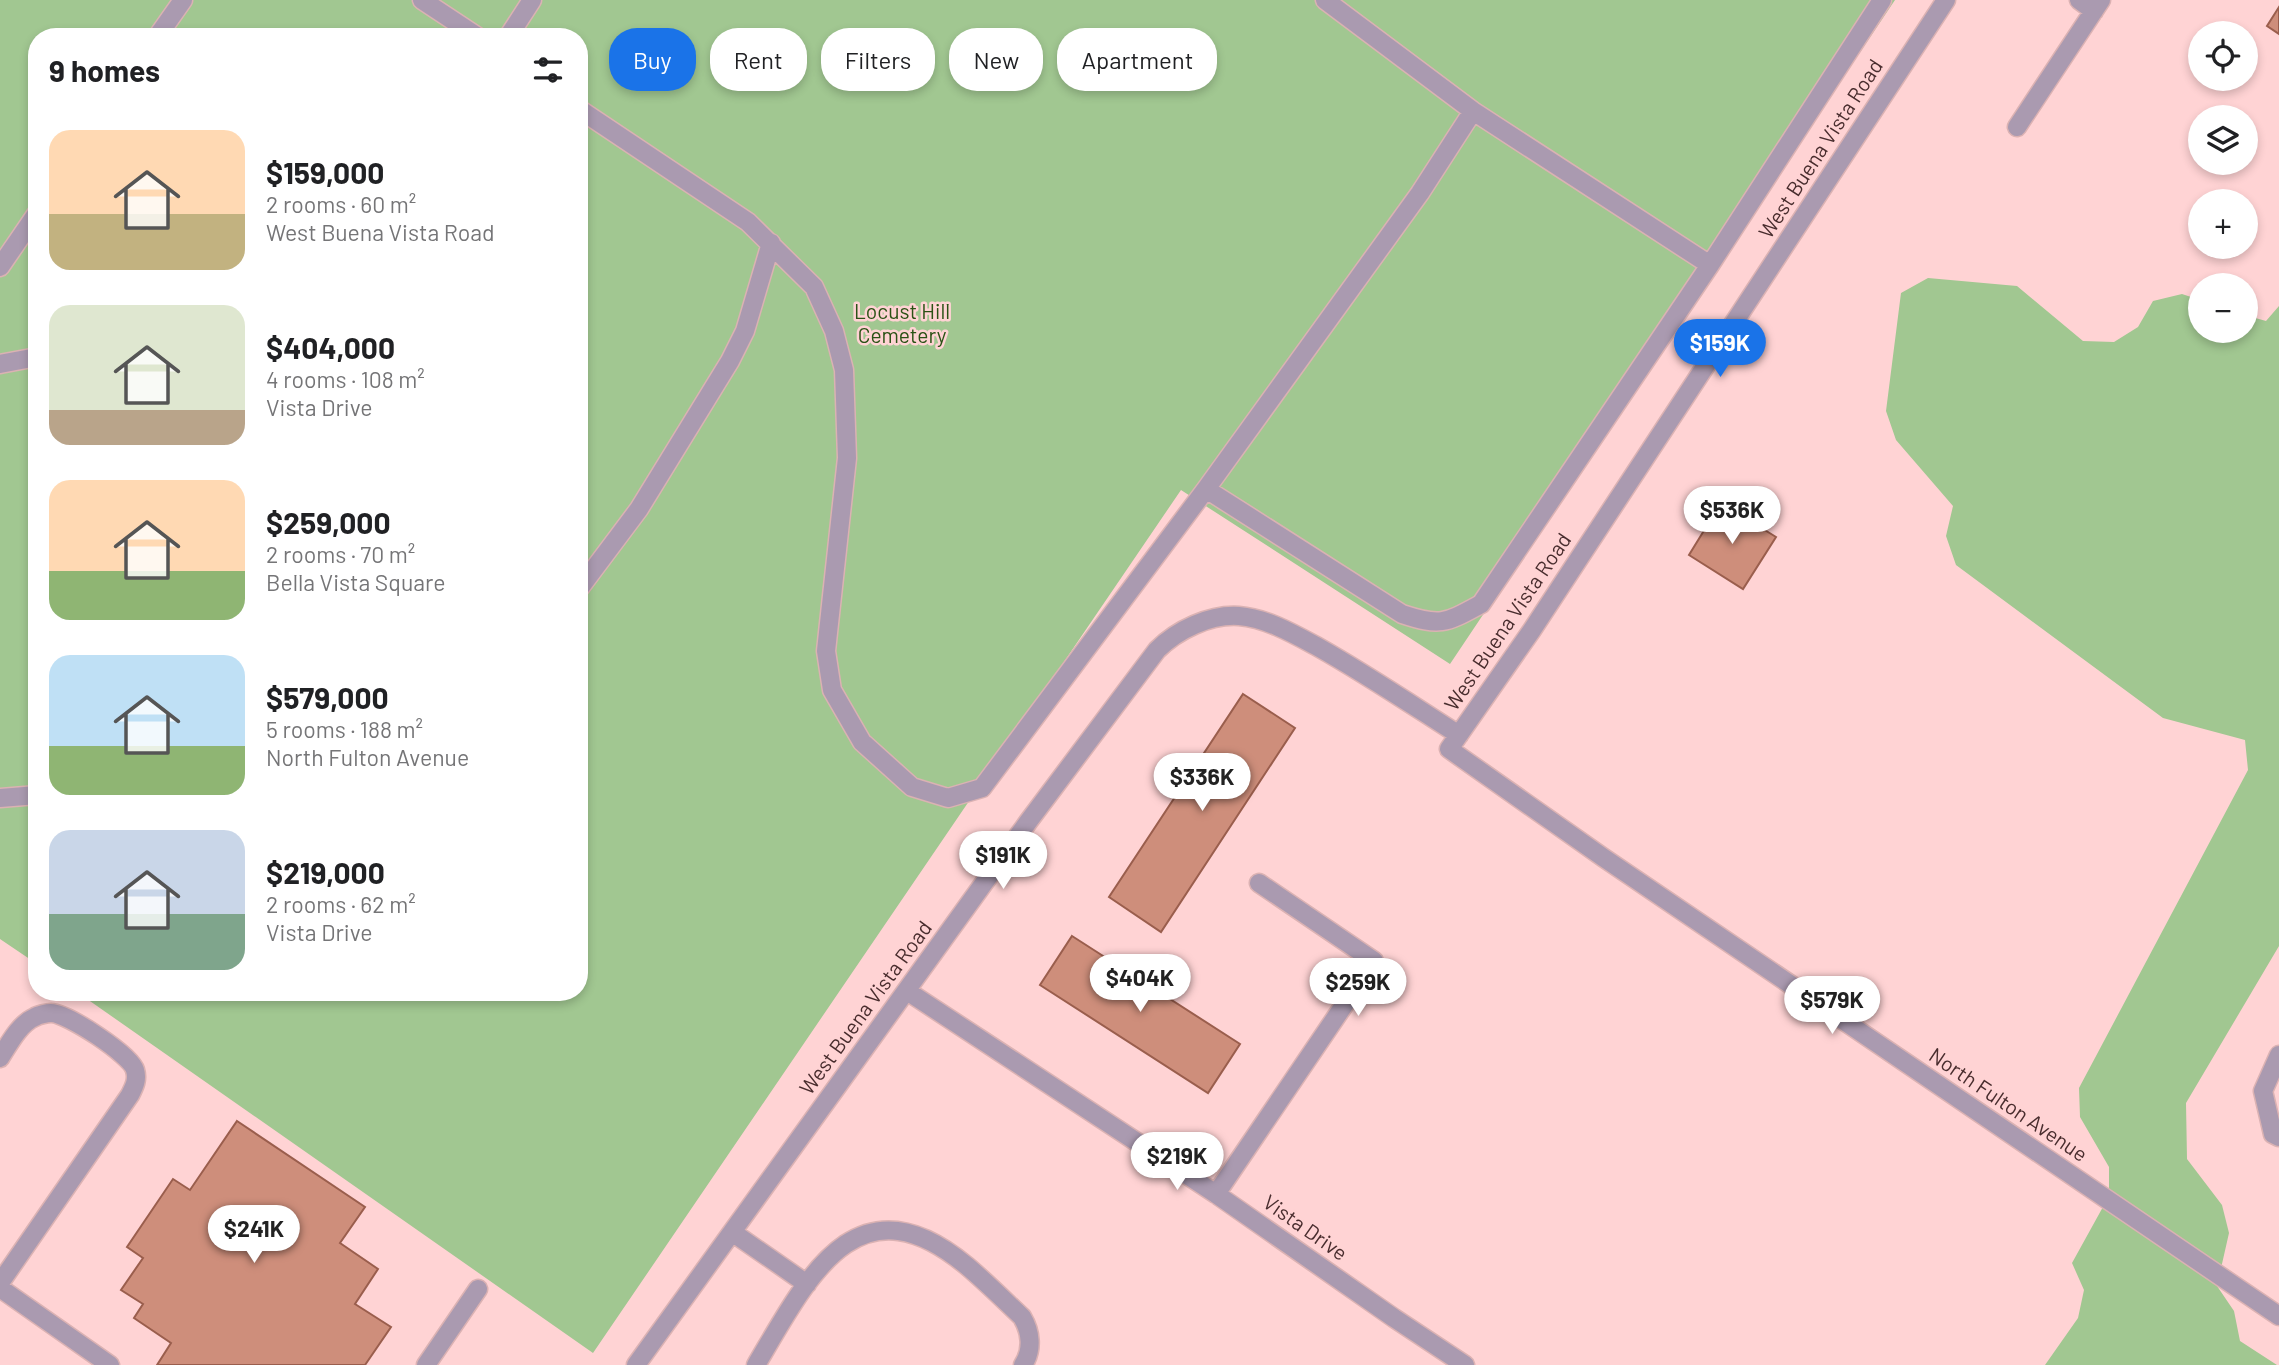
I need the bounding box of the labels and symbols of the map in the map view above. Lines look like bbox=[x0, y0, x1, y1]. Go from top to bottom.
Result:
street label: West Buena Vista Road bbox=[1752, 54, 1887, 243]
park label: Locust Hill Cemetery bbox=[854, 298, 950, 347]
pin: $159K bbox=[1671, 320, 1769, 379]
pin: $536K bbox=[1683, 486, 1781, 546]
street label: West Buena Vista Road bbox=[1438, 528, 1575, 715]
pin: $336K bbox=[1153, 754, 1251, 813]
pin: $191K bbox=[954, 832, 1052, 891]
street label: West Buena Vista Road bbox=[793, 915, 936, 1099]
pin: $404K bbox=[1091, 954, 1189, 1014]
pin: $259K bbox=[1309, 958, 1407, 1018]
pin: $579K bbox=[1783, 976, 1881, 1036]
street label: North Fulton Avenue bbox=[1925, 1042, 2093, 1166]
pin: $219K bbox=[1128, 1132, 1226, 1192]
street label: Vista Drive bbox=[1259, 1189, 1353, 1265]
pin: $241K bbox=[205, 1206, 303, 1265]

